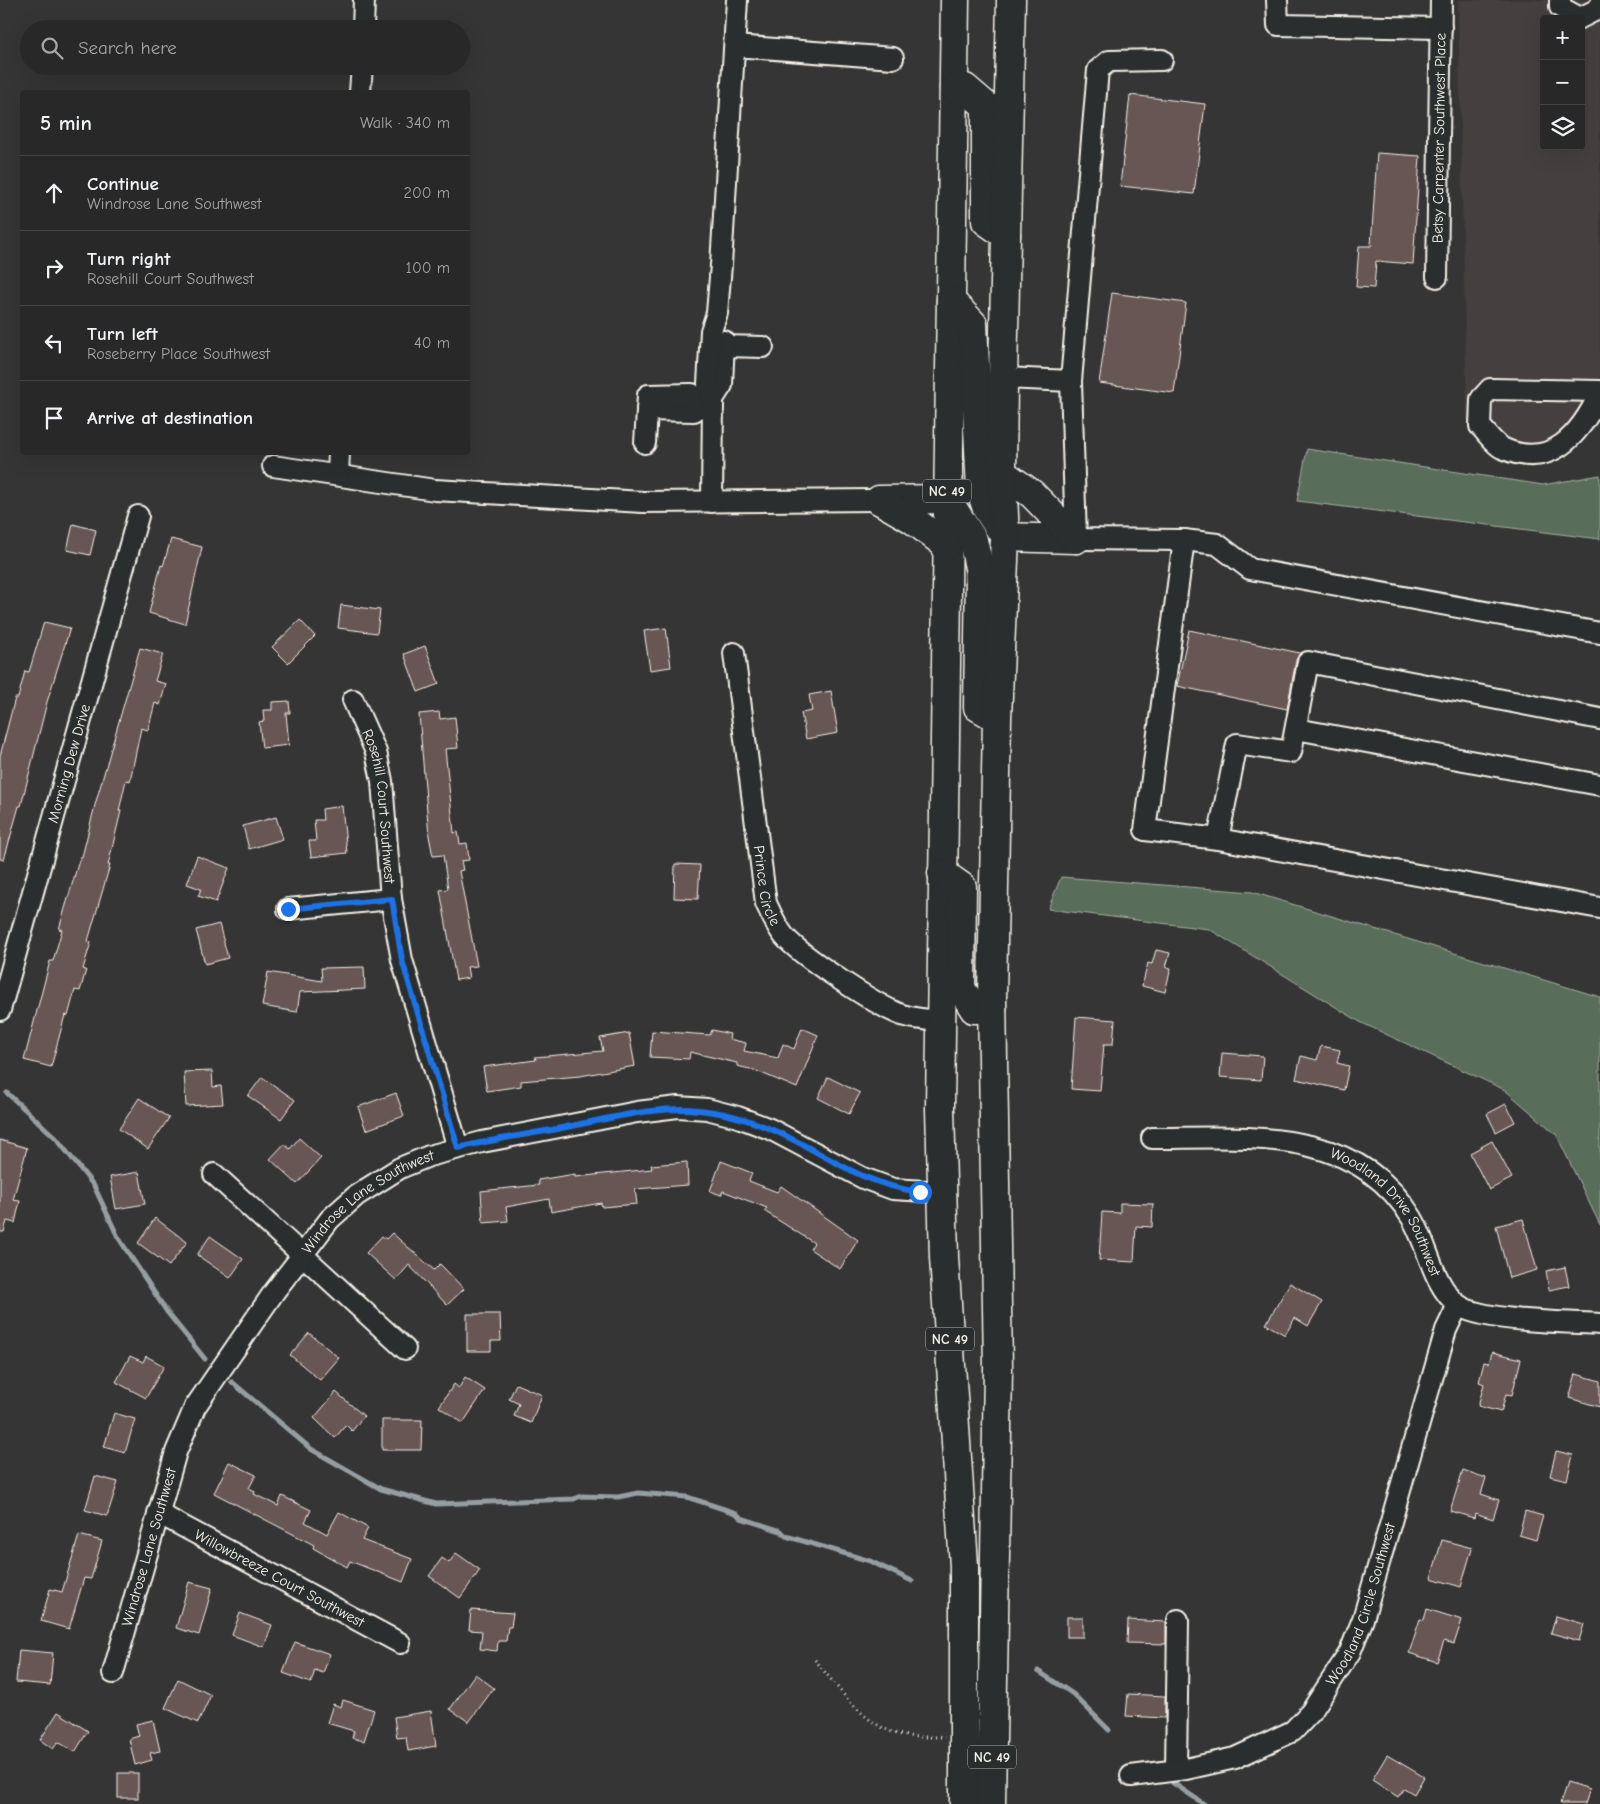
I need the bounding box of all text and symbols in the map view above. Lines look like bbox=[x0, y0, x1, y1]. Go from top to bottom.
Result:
map controls bbox=[1540, 15, 1585, 150]
button: + bbox=[1540, 15, 1585, 60]
search box bbox=[20, 20, 470, 75]
street label: Betsy Carpenter Southwest Place bbox=[1428, 32, 1450, 243]
icon: search bbox=[38, 34, 66, 62]
text: Search here bbox=[78, 37, 177, 59]
button: − bbox=[1540, 60, 1585, 105]
button: layers bbox=[1540, 105, 1585, 150]
text: 5 min bbox=[40, 111, 92, 135]
text: Walk · 340 m bbox=[360, 114, 450, 132]
text: Continue bbox=[87, 173, 159, 195]
icon: ahead bbox=[40, 179, 68, 207]
text: 200 m bbox=[404, 184, 450, 202]
text: Windrose Lane Southwest bbox=[87, 195, 262, 213]
text: Turn right bbox=[87, 248, 171, 270]
icon: right bbox=[40, 254, 68, 282]
text: 100 m bbox=[406, 259, 450, 277]
text: Rosehill Court Southwest bbox=[87, 270, 254, 288]
text: Turn left bbox=[87, 323, 158, 345]
icon: left bbox=[40, 329, 68, 357]
text: 40 m bbox=[414, 334, 450, 352]
text: Roseberry Place Southwest bbox=[87, 345, 270, 363]
icon: arrive bbox=[40, 404, 68, 432]
text: Arrive at destination bbox=[87, 407, 253, 429]
road number: NC 49 bbox=[923, 480, 971, 502]
street label: Morning Dew Drive bbox=[44, 701, 94, 825]
street label: Rosehill Court Southwest bbox=[358, 726, 399, 885]
street label: Prince Circle bbox=[750, 844, 785, 929]
route end bbox=[277, 898, 300, 921]
street label: Woodland Drive Southwest bbox=[1328, 1144, 1445, 1280]
street label: Windrose Lane Southwest bbox=[298, 1146, 436, 1257]
route start bbox=[909, 1181, 932, 1204]
road number: NC 49 bbox=[926, 1328, 974, 1350]
street label: Windrose Lane Southwest bbox=[118, 1465, 180, 1628]
street label: Woodland Circle Southwest bbox=[1322, 1520, 1399, 1689]
street label: Willowbreeze Court Southwest bbox=[191, 1525, 368, 1632]
road number: NC 49 bbox=[968, 1745, 1016, 1768]

